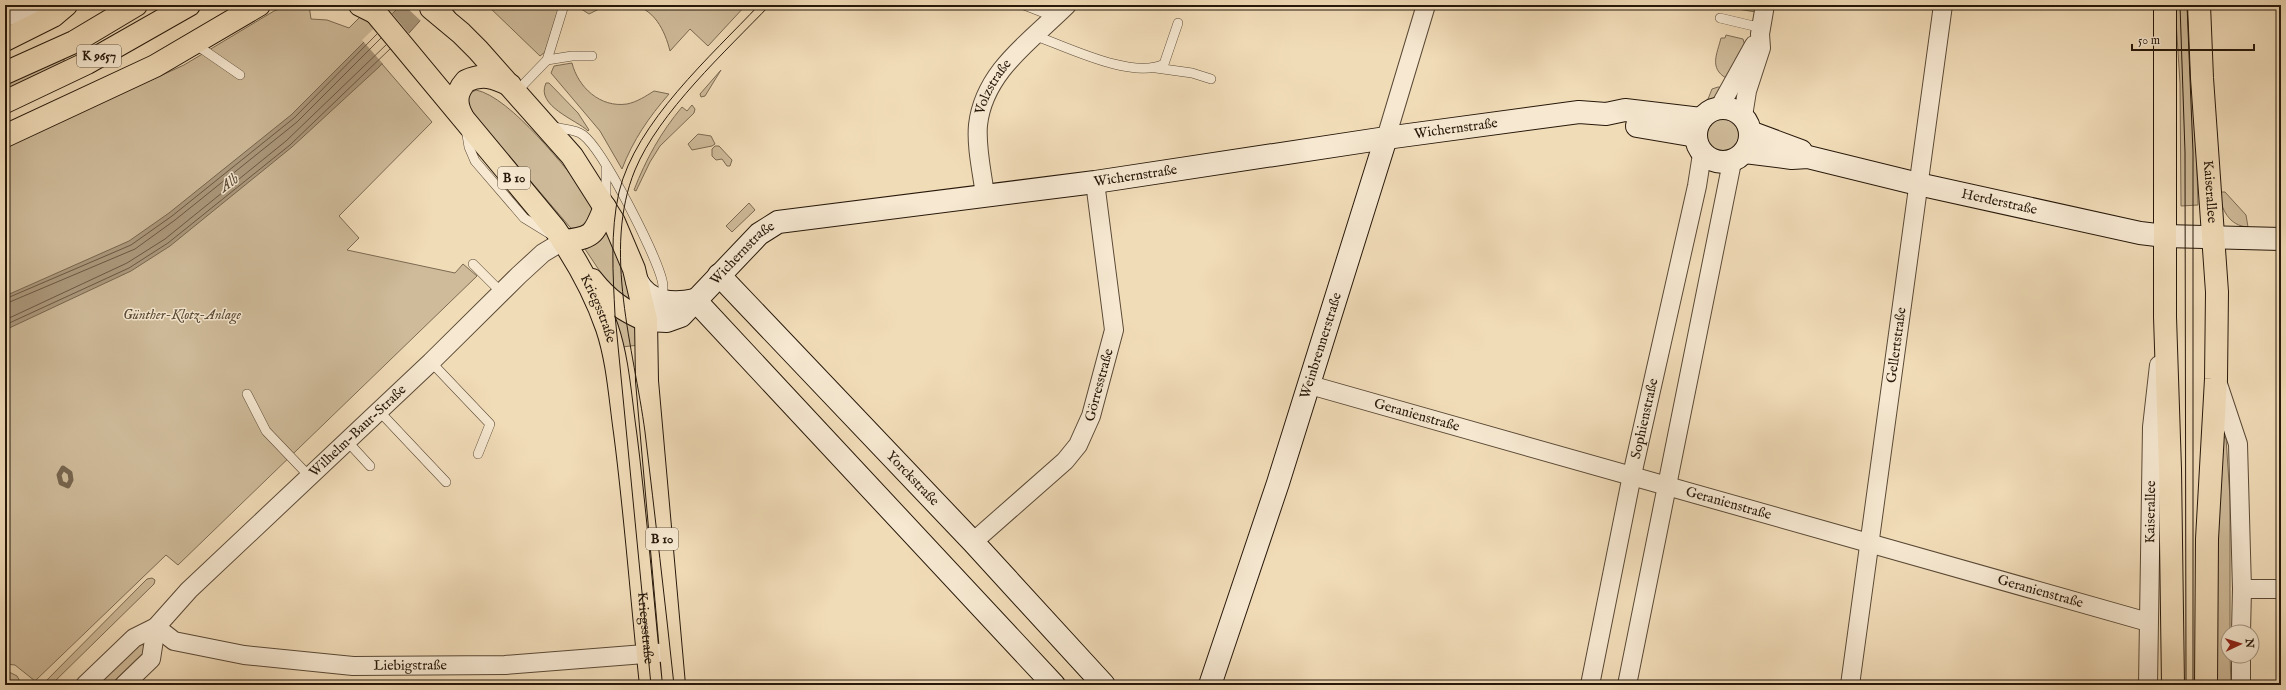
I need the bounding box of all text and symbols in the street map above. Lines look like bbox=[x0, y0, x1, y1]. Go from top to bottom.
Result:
scale bar bbox=[2132, 26, 2254, 52]
text: 50 m bbox=[2138, 33, 2160, 48]
road number: K 9657 bbox=[77, 45, 121, 67]
street label: Volzstraße bbox=[971, 55, 1016, 117]
street label: Wichernstraße bbox=[1413, 114, 1499, 143]
street label: Kaiserallee bbox=[2199, 160, 2221, 224]
street label: Wichernstraße bbox=[1093, 161, 1179, 191]
road number: B 10 bbox=[498, 167, 530, 189]
water label: Alb bbox=[214, 169, 243, 198]
street label: Herderstraße bbox=[1960, 185, 2039, 219]
street label: Wichernstraße bbox=[706, 217, 779, 289]
street label: Kriegsstraße bbox=[576, 271, 620, 345]
street label: Weinbrennerstraße bbox=[1296, 290, 1346, 401]
park label: Günther-Klotz-Anlage bbox=[123, 306, 241, 325]
street label: Gellertstraße bbox=[1882, 306, 1911, 384]
street label: Görresstraße bbox=[1081, 346, 1118, 424]
street label: Sophienstraße bbox=[1627, 376, 1663, 460]
street label: Wilhelm-Baur-Straße bbox=[305, 380, 411, 481]
street label: Geranienstraße bbox=[1372, 395, 1462, 436]
street label: Yorckstraße bbox=[882, 447, 944, 510]
street label: Kaiserallee bbox=[2141, 480, 2160, 544]
street label: Geranienstraße bbox=[1684, 483, 1774, 524]
road number: B 10 bbox=[646, 528, 678, 550]
street label: Geranienstraße bbox=[1995, 571, 2086, 612]
street label: Kriegsstraße bbox=[633, 591, 658, 666]
north arrow bbox=[2220, 624, 2260, 664]
text: N bbox=[2242, 637, 2256, 649]
street label: Liebigstraße bbox=[373, 656, 448, 675]

